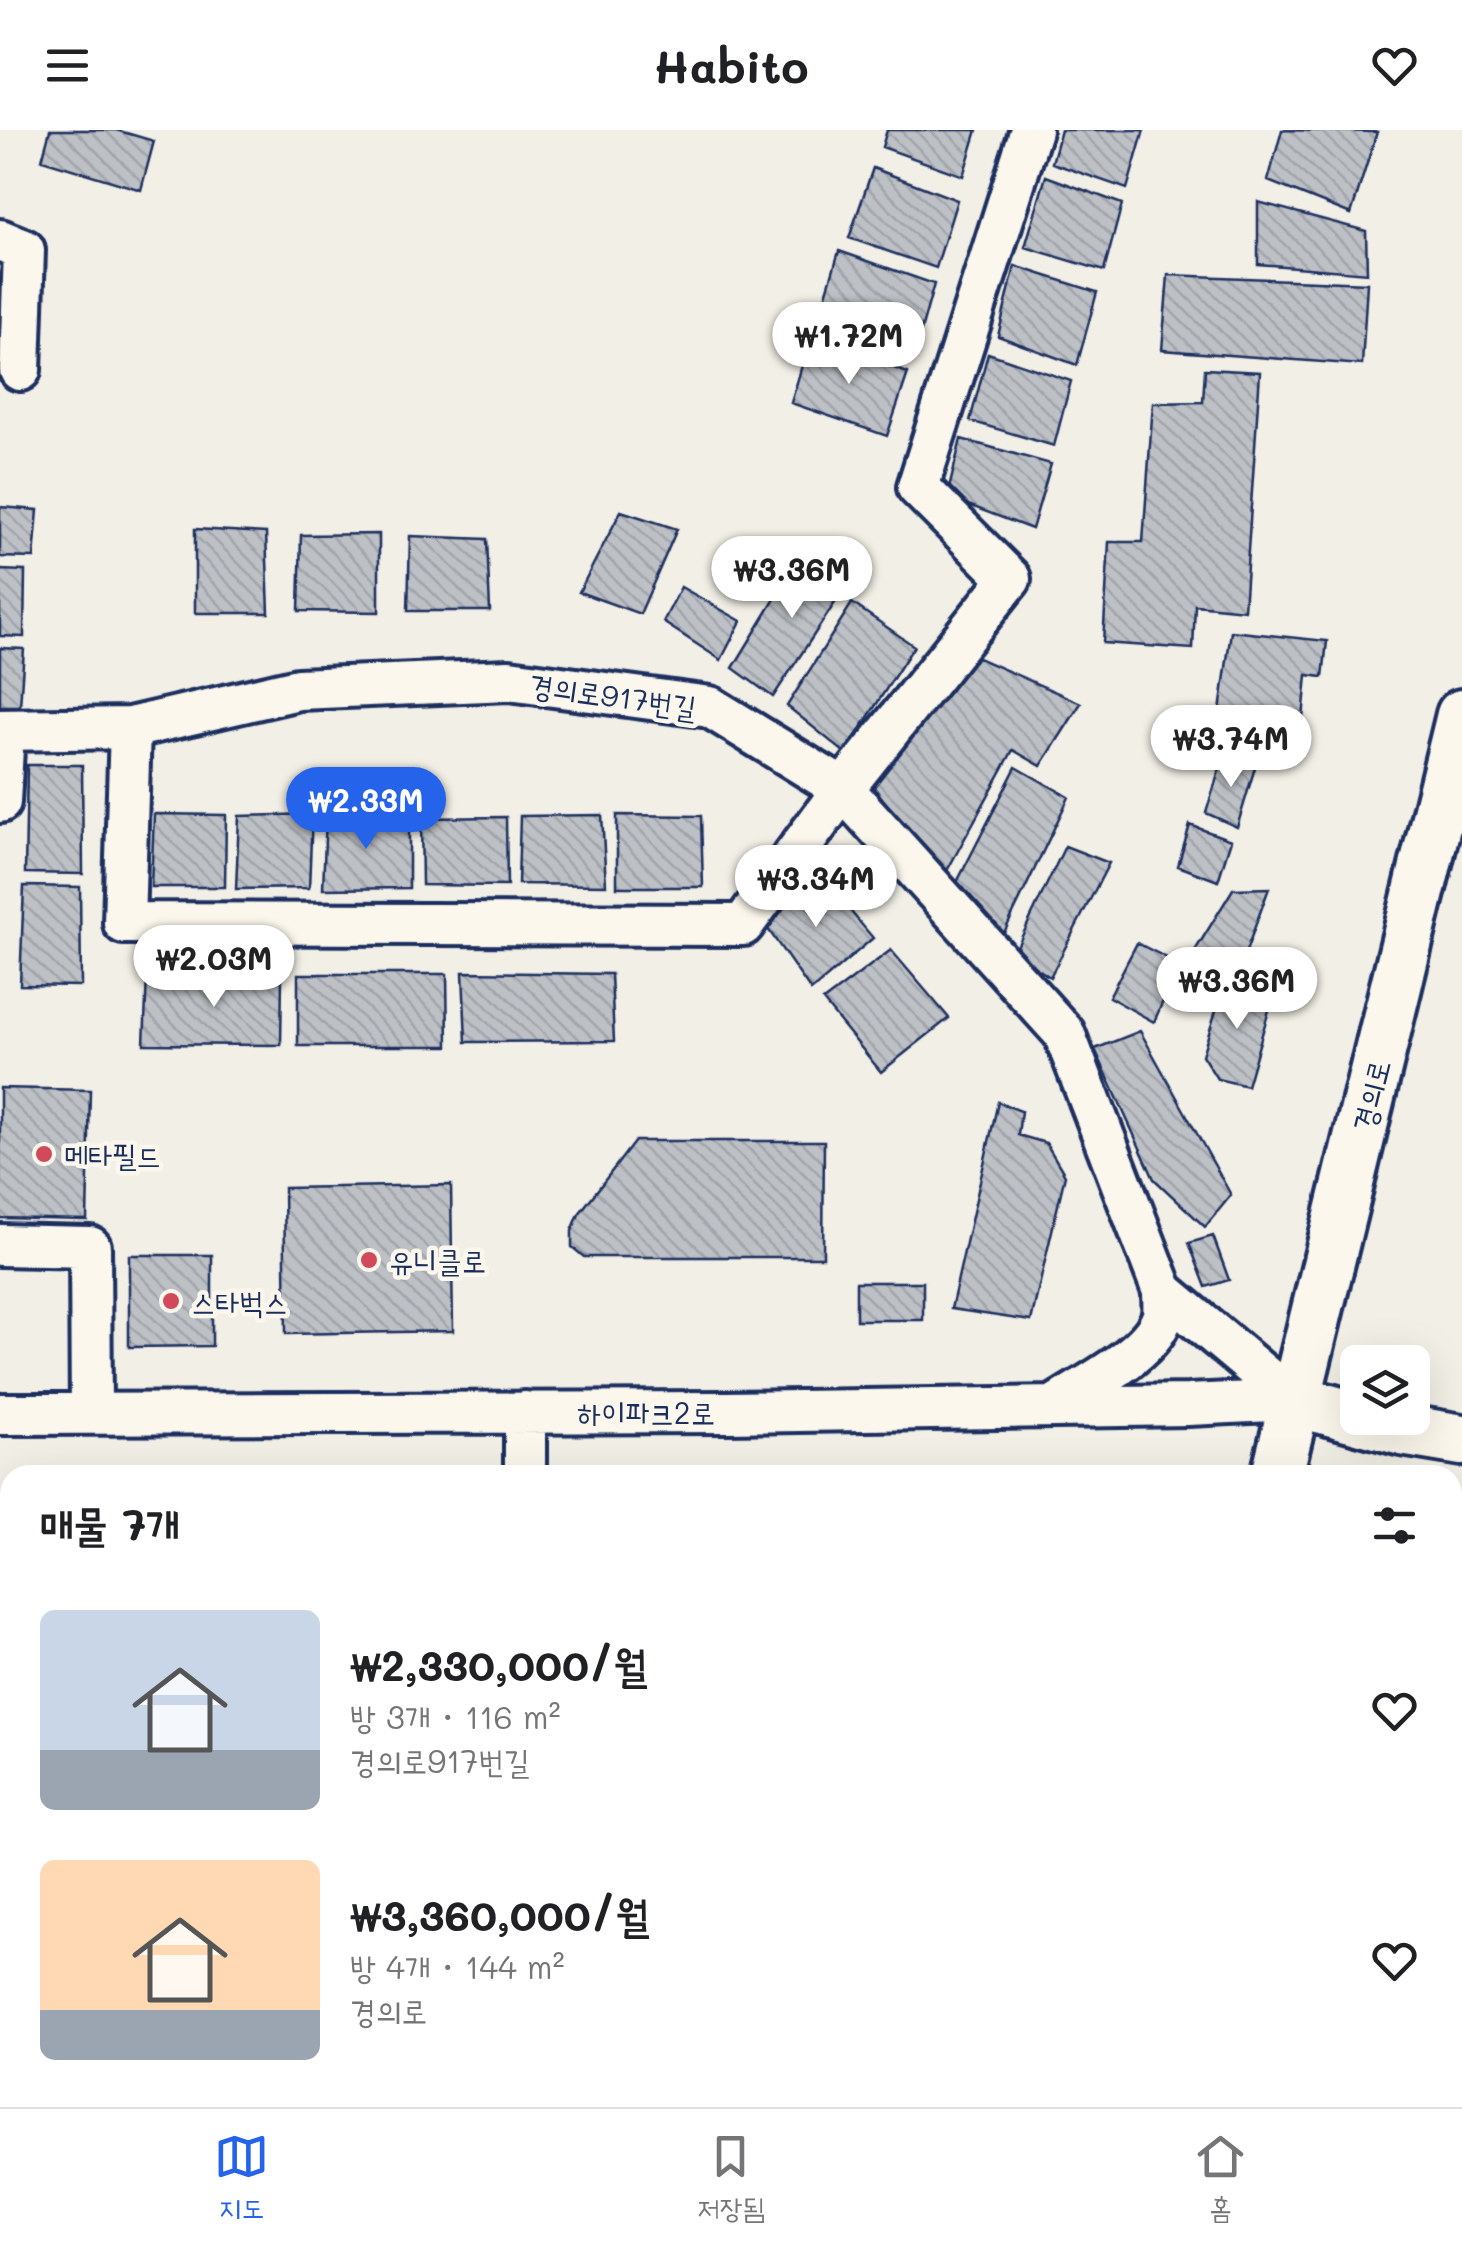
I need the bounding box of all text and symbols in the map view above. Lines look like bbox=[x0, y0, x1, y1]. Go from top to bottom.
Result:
text: Habito bbox=[654, 36, 808, 94]
icon: menu bbox=[40, 38, 95, 93]
icon: heart bbox=[1367, 38, 1422, 93]
pin: ₩1.72M bbox=[768, 302, 930, 387]
text: ₩1.72M bbox=[794, 313, 904, 355]
pin: ₩3.36M bbox=[711, 536, 873, 621]
text: ₩3.36M bbox=[733, 547, 851, 589]
street label: 경의로917번길 bbox=[527, 663, 699, 727]
pin: ₩3.74M bbox=[1150, 705, 1312, 790]
text: ₩3.74M bbox=[1173, 716, 1289, 758]
pin: ₩2.33M bbox=[285, 767, 447, 852]
text: ₩2.33M bbox=[308, 778, 424, 820]
pin: ₩3.34M bbox=[735, 845, 897, 930]
text: ₩3.34M bbox=[757, 856, 875, 898]
pin: ₩2.03M bbox=[133, 925, 295, 1010]
text: ₩2.03M bbox=[155, 936, 273, 978]
pin: ₩3.36M bbox=[1156, 947, 1318, 1032]
text: ₩3.36M bbox=[1178, 958, 1296, 1000]
street label: 경의로 bbox=[1342, 1055, 1398, 1135]
place label: 메타필드 bbox=[64, 1134, 161, 1174]
marker: 메타필드 bbox=[33, 1143, 55, 1165]
place label: 유니클로 bbox=[389, 1240, 486, 1280]
marker: 유니클로 bbox=[358, 1249, 380, 1271]
place label: 스타벅스 bbox=[191, 1281, 288, 1321]
marker: 스타벅스 bbox=[160, 1290, 182, 1312]
map controls bbox=[1340, 1345, 1430, 1435]
button: layers bbox=[1340, 1345, 1430, 1435]
street label: 하이파크2로 bbox=[577, 1392, 715, 1432]
text: 매물 7개 bbox=[40, 1496, 180, 1551]
icon: filters bbox=[1367, 1498, 1422, 1553]
text: ₩2,330,000/월 bbox=[350, 1637, 647, 1692]
icon: home bbox=[120, 1650, 240, 1770]
icon: heart bbox=[1367, 1683, 1422, 1738]
text: 방 3개 · 116 m² bbox=[350, 1695, 561, 1737]
text: 경의로917번길 bbox=[350, 1739, 530, 1781]
text: ₩3,360,000/월 bbox=[350, 1887, 649, 1942]
icon: home bbox=[120, 1900, 240, 2020]
icon: heart bbox=[1367, 1933, 1422, 1988]
text: 방 4개 · 144 m² bbox=[350, 1945, 565, 1987]
text: 경의로 bbox=[350, 1989, 427, 2031]
tab: 지도 bbox=[214, 2129, 269, 2228]
tab: 저장됨 bbox=[697, 2129, 765, 2228]
tab: 홈 bbox=[1193, 2129, 1248, 2228]

